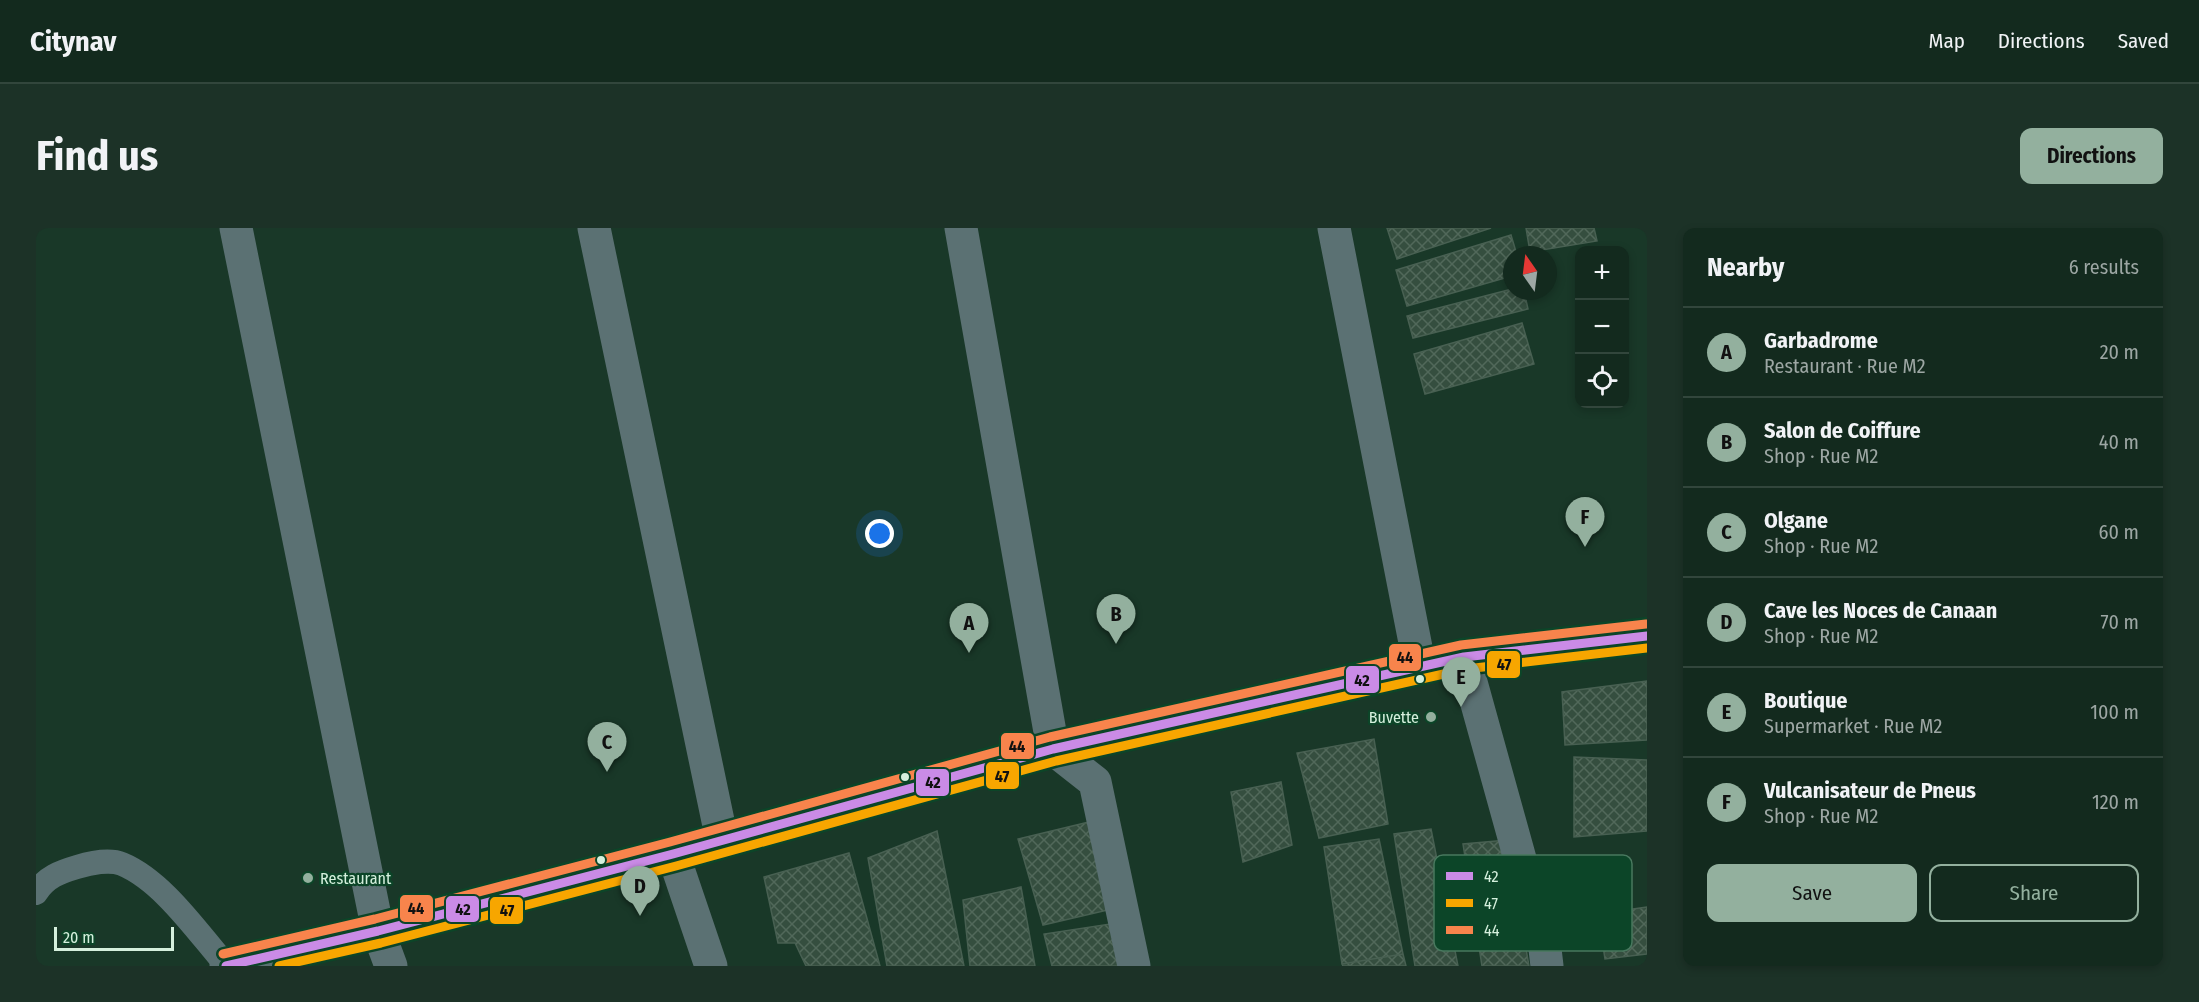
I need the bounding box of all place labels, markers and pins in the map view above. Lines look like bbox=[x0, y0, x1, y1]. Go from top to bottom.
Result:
pin: F bbox=[1566, 498, 1604, 547]
pin: B bbox=[1096, 594, 1136, 644]
pin: A bbox=[950, 604, 988, 653]
pin: E bbox=[1442, 658, 1480, 707]
unlabelled marker bbox=[1414, 673, 1426, 685]
place label: Buvette bbox=[1369, 708, 1419, 727]
marker: Buvette bbox=[1424, 710, 1438, 724]
pin: C bbox=[588, 722, 626, 772]
unlabelled marker bbox=[899, 771, 911, 783]
unlabelled marker bbox=[595, 854, 607, 866]
pin: D bbox=[620, 866, 660, 916]
place label: Restaurant bbox=[320, 869, 392, 888]
marker: Restaurant bbox=[301, 871, 315, 885]

